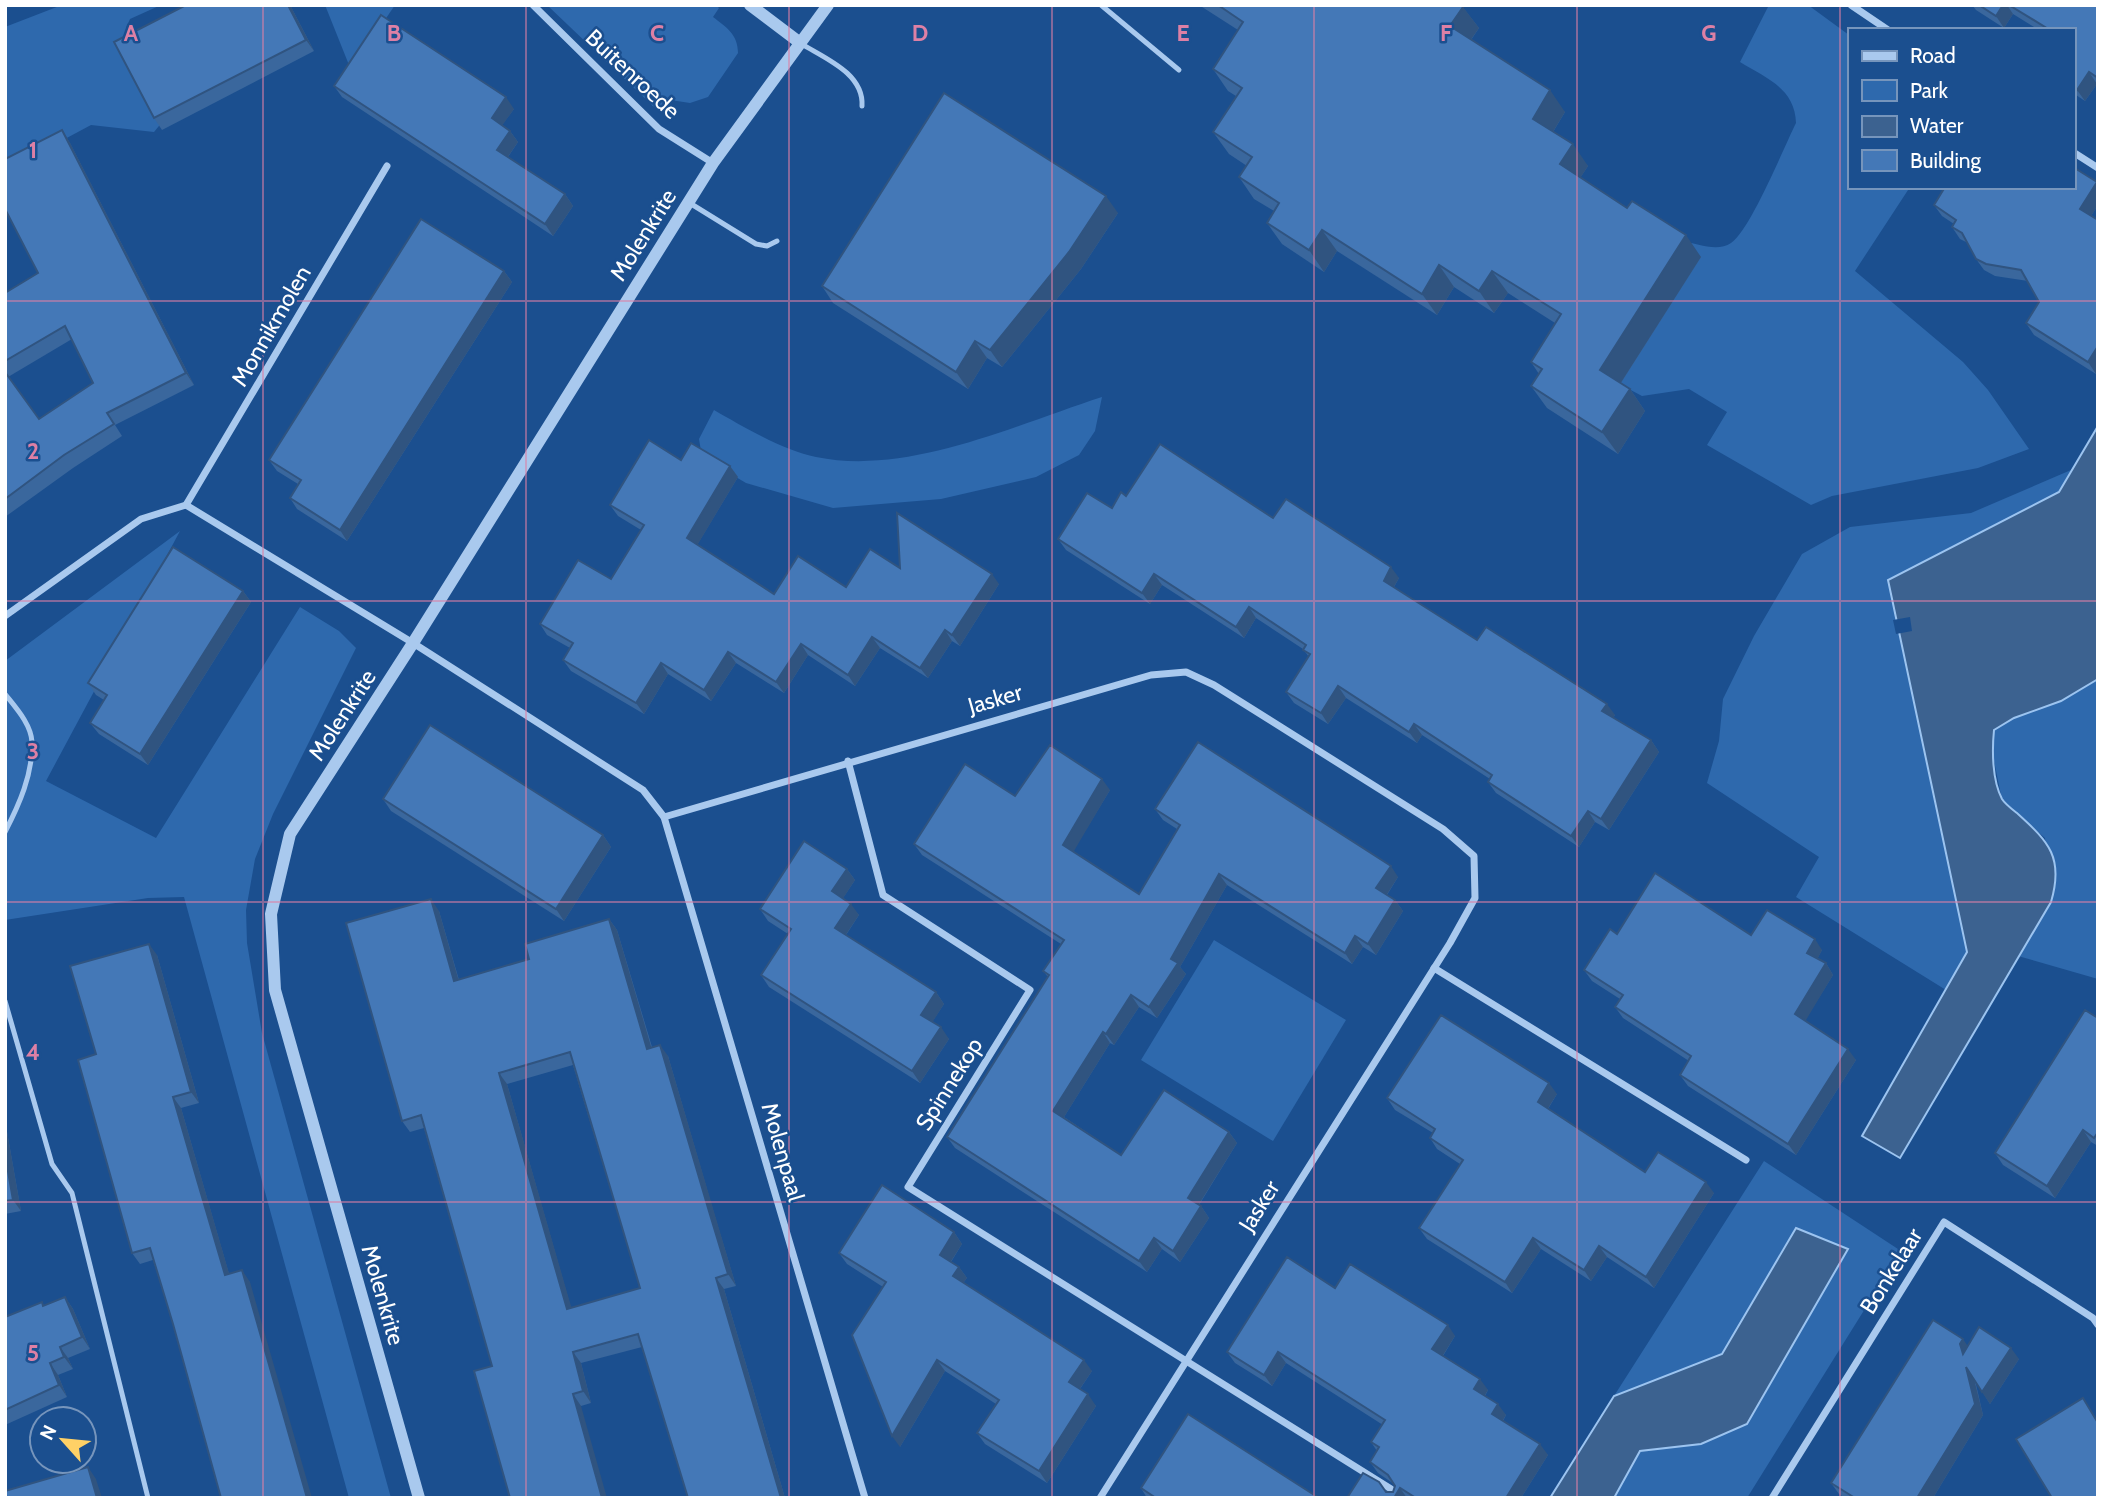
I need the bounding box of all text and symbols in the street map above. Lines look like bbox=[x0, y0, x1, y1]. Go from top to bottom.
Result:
text: A bbox=[124, 19, 139, 47]
text: B bbox=[387, 19, 401, 47]
text: C bbox=[650, 19, 664, 47]
text: D bbox=[912, 19, 928, 47]
text: E bbox=[1176, 19, 1190, 47]
text: F bbox=[1440, 19, 1452, 47]
text: G bbox=[1701, 19, 1717, 47]
street label: Buitenroede bbox=[580, 23, 686, 125]
legend bbox=[1848, 28, 2075, 189]
text: Road bbox=[1910, 43, 1956, 68]
text: Park bbox=[1910, 78, 1948, 103]
text: Water bbox=[1910, 113, 1964, 138]
text: 1 bbox=[29, 136, 37, 164]
text: Building bbox=[1910, 148, 1982, 173]
street label: Molenkrite bbox=[604, 184, 682, 286]
street label: Monnikmolen bbox=[225, 261, 317, 391]
text: 2 bbox=[27, 437, 39, 465]
street label: Molenkrite bbox=[302, 664, 382, 766]
street label: Jasker bbox=[964, 678, 1026, 720]
text: 3 bbox=[27, 737, 39, 765]
street label: Spinnekop bbox=[910, 1032, 988, 1135]
text: 4 bbox=[26, 1038, 40, 1066]
street label: Molenpaal bbox=[756, 1099, 811, 1205]
street label: Jasker bbox=[1232, 1175, 1286, 1238]
street label: Bonkelaar bbox=[1854, 1222, 1929, 1319]
street label: Molenkrite bbox=[355, 1242, 411, 1349]
text: 5 bbox=[27, 1339, 39, 1367]
north arrow bbox=[28, 1405, 98, 1475]
text: N bbox=[35, 1421, 62, 1444]

